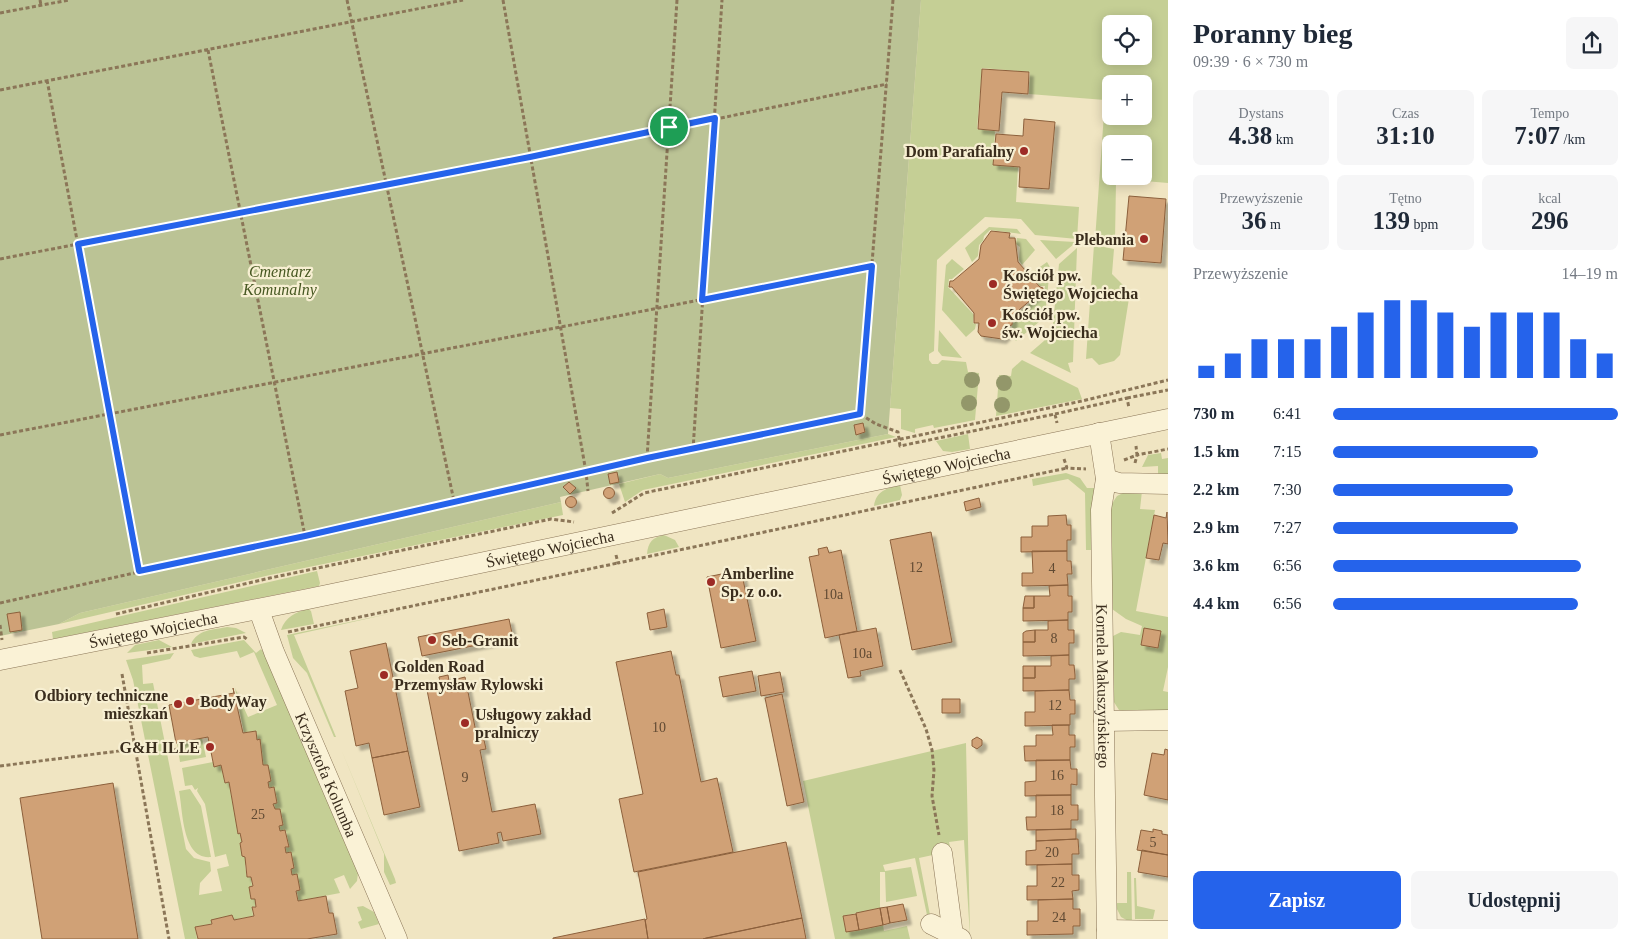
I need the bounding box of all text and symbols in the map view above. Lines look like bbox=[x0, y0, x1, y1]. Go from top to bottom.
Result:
map controls bbox=[1102, 15, 1152, 185]
button: locate bbox=[1102, 15, 1152, 65]
button: share bbox=[1566, 17, 1618, 69]
text: Poranny bieg bbox=[1193, 18, 1352, 49]
text: 09:39 · 6 × 730 m bbox=[1193, 53, 1308, 70]
button: + bbox=[1102, 75, 1152, 125]
pin bbox=[648, 106, 690, 148]
text: Dystans bbox=[1239, 106, 1284, 121]
text: Czas bbox=[1392, 106, 1419, 121]
text: Tempo bbox=[1530, 106, 1569, 121]
icon: arrive bbox=[655, 113, 683, 141]
text: 4.38 bbox=[1229, 122, 1272, 149]
text: 31:10 bbox=[1376, 122, 1435, 149]
text: 7:07 bbox=[1514, 122, 1560, 149]
text: km bbox=[1272, 132, 1294, 147]
text: /km bbox=[1560, 132, 1585, 147]
button: − bbox=[1102, 135, 1152, 185]
place label: Dom Parafialny bbox=[905, 143, 1014, 161]
marker: Dom Parafialny bbox=[1018, 145, 1030, 157]
text: Przewyższenie bbox=[1220, 191, 1303, 206]
text: Tętno bbox=[1389, 191, 1422, 206]
text: kcal bbox=[1538, 191, 1561, 206]
text: 36 bbox=[1241, 207, 1266, 234]
text: 139 bbox=[1373, 207, 1410, 234]
text: 296 bbox=[1531, 207, 1569, 234]
text: m bbox=[1266, 217, 1281, 232]
text: bpm bbox=[1410, 217, 1438, 232]
place label: Plebania bbox=[1074, 231, 1134, 248]
marker: Plebania bbox=[1138, 233, 1150, 245]
park label: Cmentarz Komunalny bbox=[242, 263, 318, 299]
text: Przewyższenie bbox=[1193, 265, 1288, 282]
text: 14–19 m bbox=[1562, 265, 1618, 282]
place label: Kościół pw. Świętego Wojciecha bbox=[1003, 267, 1138, 303]
marker: Kościół pw. Świętego Wojciecha bbox=[987, 278, 999, 290]
place label: Kościół pw. św. Wojciecha bbox=[1002, 306, 1098, 342]
marker: Kościół pw. św. Wojciecha bbox=[986, 317, 998, 329]
text: 730 m bbox=[1193, 405, 1234, 422]
text: 6:41 bbox=[1273, 405, 1301, 422]
text: 1.5 km bbox=[1193, 443, 1239, 460]
text: 7:15 bbox=[1273, 443, 1301, 460]
street label: Świętego Wojciecha bbox=[880, 444, 1012, 488]
text: 2.2 km bbox=[1193, 481, 1239, 498]
text: 7:30 bbox=[1273, 481, 1301, 498]
text: 2.9 km bbox=[1193, 519, 1239, 536]
text: 7:27 bbox=[1273, 519, 1301, 536]
street label: Świętego Wojciecha bbox=[484, 527, 615, 571]
text: 3.6 km bbox=[1193, 557, 1239, 574]
text: 6:56 bbox=[1273, 557, 1301, 574]
house number: 12 bbox=[909, 560, 923, 575]
house number: 4 bbox=[1049, 561, 1056, 576]
place label: Amberline Sp. z o.o. bbox=[721, 565, 794, 601]
marker: Amberline Sp. z o.o. bbox=[705, 576, 717, 588]
house number: 10a bbox=[823, 587, 844, 602]
text: 4.4 km bbox=[1193, 595, 1239, 612]
text: 6:56 bbox=[1273, 595, 1301, 612]
street label: Kornela Makuszyńskiego bbox=[1093, 604, 1113, 768]
street label: Świętego Wojciecha bbox=[87, 609, 219, 651]
house number: 8 bbox=[1051, 631, 1058, 646]
place label: Seb-Granit bbox=[442, 632, 519, 649]
marker: Seb-Granit bbox=[426, 634, 438, 646]
house number: 10a bbox=[852, 646, 873, 661]
place label: Golden Road Przemysław Rylowski bbox=[394, 658, 544, 694]
marker: Golden Road Przemysław Rylowski bbox=[378, 669, 390, 681]
place label: Odbiory techniczne mieszkań bbox=[34, 687, 168, 722]
place label: BodyWay bbox=[200, 693, 267, 711]
marker: BodyWay bbox=[184, 695, 196, 707]
marker: Odbiory techniczne mieszkań bbox=[172, 698, 184, 710]
house number: 12 bbox=[1048, 698, 1062, 713]
place label: Usługowy zakład pralniczy bbox=[475, 706, 591, 742]
street label: Krzysztofa Kolumba bbox=[292, 710, 360, 840]
marker: Usługowy zakład pralniczy bbox=[459, 717, 471, 729]
house number: 10 bbox=[652, 720, 666, 735]
place label: G&H ILLE bbox=[120, 739, 200, 756]
marker: G&H ILLE bbox=[204, 741, 216, 753]
house number: 16 bbox=[1050, 768, 1064, 783]
house number: 9 bbox=[462, 770, 469, 785]
house number: 18 bbox=[1050, 803, 1064, 818]
house number: 25 bbox=[251, 807, 265, 822]
house number: 5 bbox=[1150, 835, 1157, 850]
house number: 20 bbox=[1045, 845, 1059, 860]
button: Zapisz bbox=[1193, 871, 1401, 929]
button: Udostępnij bbox=[1411, 871, 1618, 929]
house number: 22 bbox=[1051, 875, 1065, 890]
house number: 24 bbox=[1052, 910, 1066, 925]

